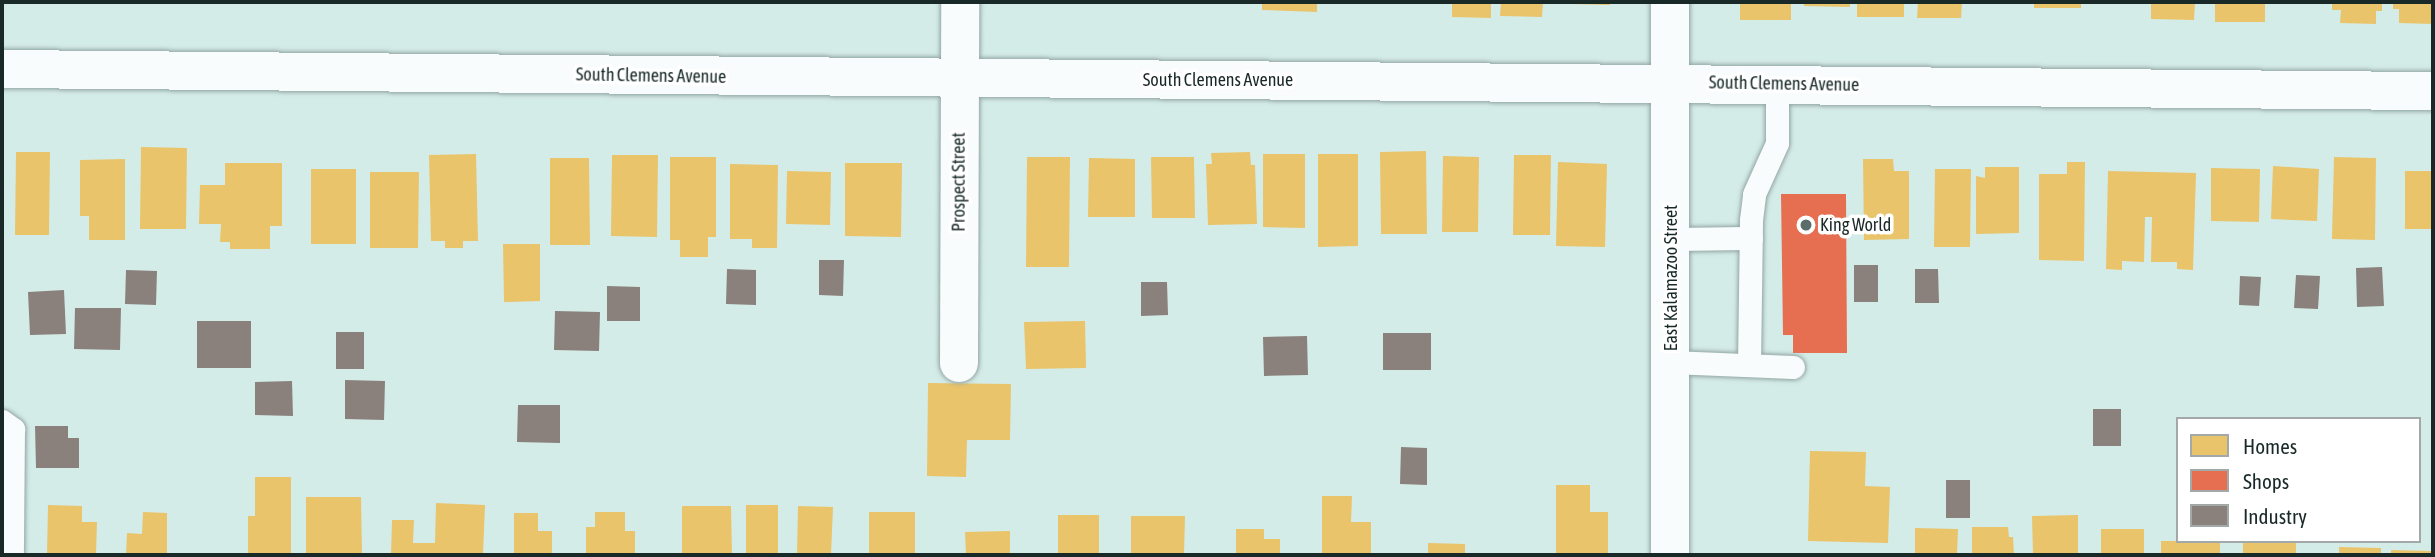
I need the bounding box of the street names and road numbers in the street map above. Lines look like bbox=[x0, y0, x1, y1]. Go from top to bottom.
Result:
street label: South Clemens Avenue bbox=[576, 64, 726, 88]
street label: South Clemens Avenue bbox=[1143, 69, 1293, 91]
street label: South Clemens Avenue bbox=[1709, 72, 1859, 96]
street label: Prospect Street bbox=[948, 132, 970, 232]
street label: East Kalamazoo Street bbox=[1660, 205, 1682, 351]

